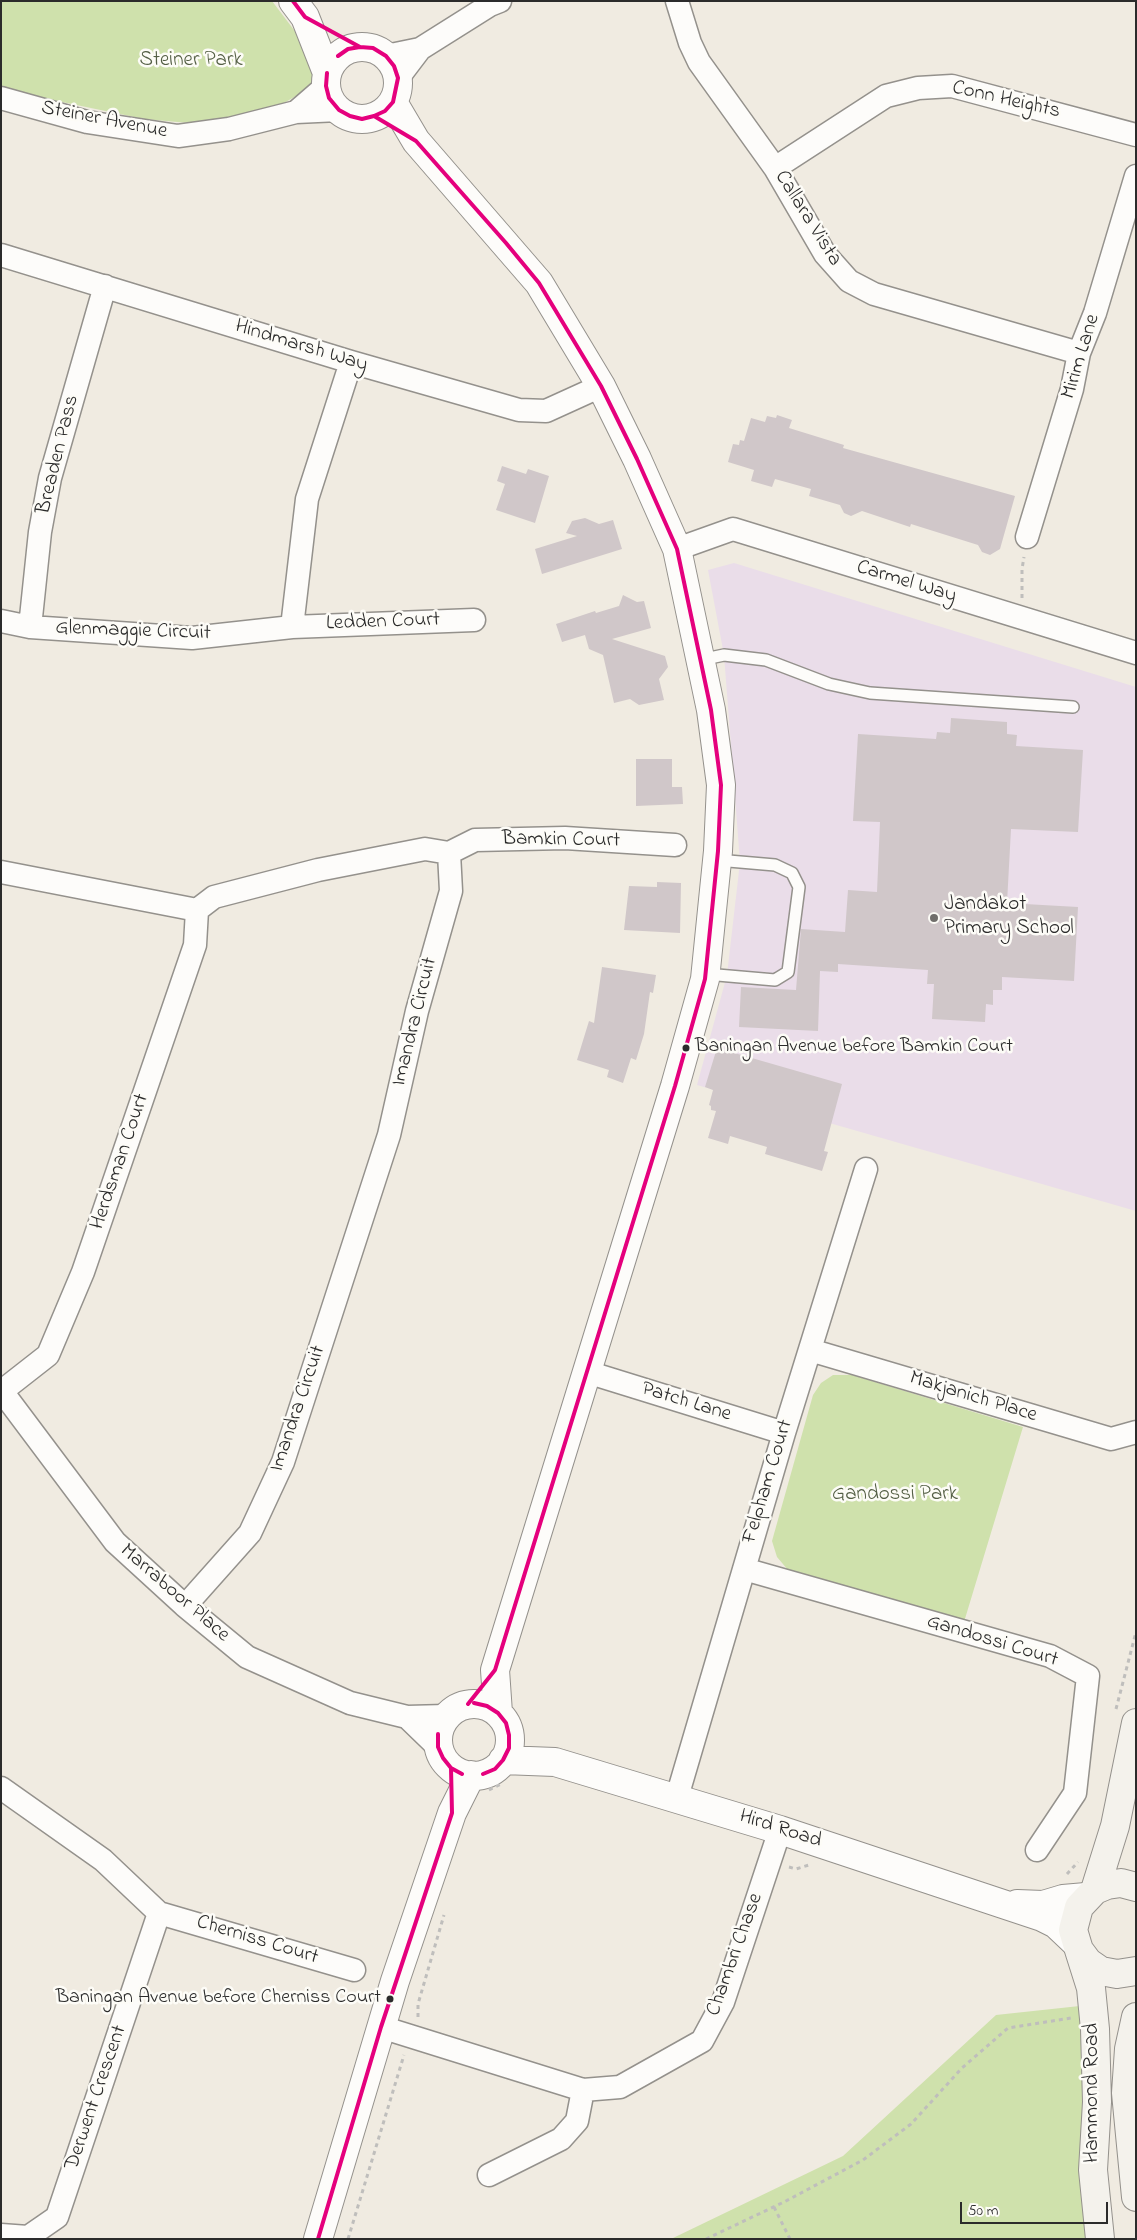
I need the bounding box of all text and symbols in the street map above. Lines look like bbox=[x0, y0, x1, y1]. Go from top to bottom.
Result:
park label: Steiner Park bbox=[139, 49, 243, 75]
street label: Conn Heights bbox=[950, 76, 1062, 126]
street label: Steiner Avenue bbox=[39, 96, 169, 146]
street label: Callara Vista bbox=[768, 166, 846, 272]
street label: Mirim Lane bbox=[1057, 312, 1107, 402]
street label: Hindmarsh Way bbox=[232, 315, 370, 379]
street label: Breaden Pass bbox=[32, 393, 86, 517]
street label: Carmel Way bbox=[853, 556, 959, 610]
street label: Ledden Court bbox=[326, 608, 440, 638]
street label: Glenmaggie Circuit bbox=[55, 617, 211, 647]
street label: Bamkin Court bbox=[502, 827, 620, 855]
place label: Jandakot Primary School bbox=[944, 893, 1074, 943]
marker: Jandakot Primary School bbox=[928, 912, 940, 924]
street label: Imandra Circuit bbox=[388, 955, 444, 1089]
place label: Baningan Avenue before Bamkin Court bbox=[695, 1036, 1013, 1060]
marker: Baningan Avenue before Bamkin Court bbox=[681, 1043, 691, 1053]
street label: Herdsman Court bbox=[86, 1091, 156, 1233]
street label: Imandra Circuit bbox=[266, 1343, 332, 1475]
street label: Makjanich Place bbox=[906, 1367, 1040, 1429]
street label: Patch Lane bbox=[638, 1377, 734, 1429]
street label: Felpham Court bbox=[738, 1417, 800, 1547]
park label: Gandossi Park bbox=[832, 1483, 958, 1509]
street label: Marraboor Place bbox=[114, 1539, 234, 1649]
street label: Gandossi Court bbox=[923, 1610, 1061, 1674]
street label: Hird Road bbox=[736, 1805, 824, 1855]
street label: Chambri Chase bbox=[702, 1890, 770, 2020]
street label: Cherniss Court bbox=[193, 1911, 321, 1971]
place label: Baningan Avenue before Cherniss Court bbox=[56, 1987, 381, 2011]
marker: Baningan Avenue before Cherniss Court bbox=[385, 1994, 395, 2004]
street label: Derwent Crescent bbox=[60, 2022, 134, 2174]
street label: Hammond Road bbox=[1081, 2023, 1107, 2163]
scale bar bbox=[962, 2192, 1110, 2224]
text: 50 m bbox=[968, 2200, 998, 2222]

